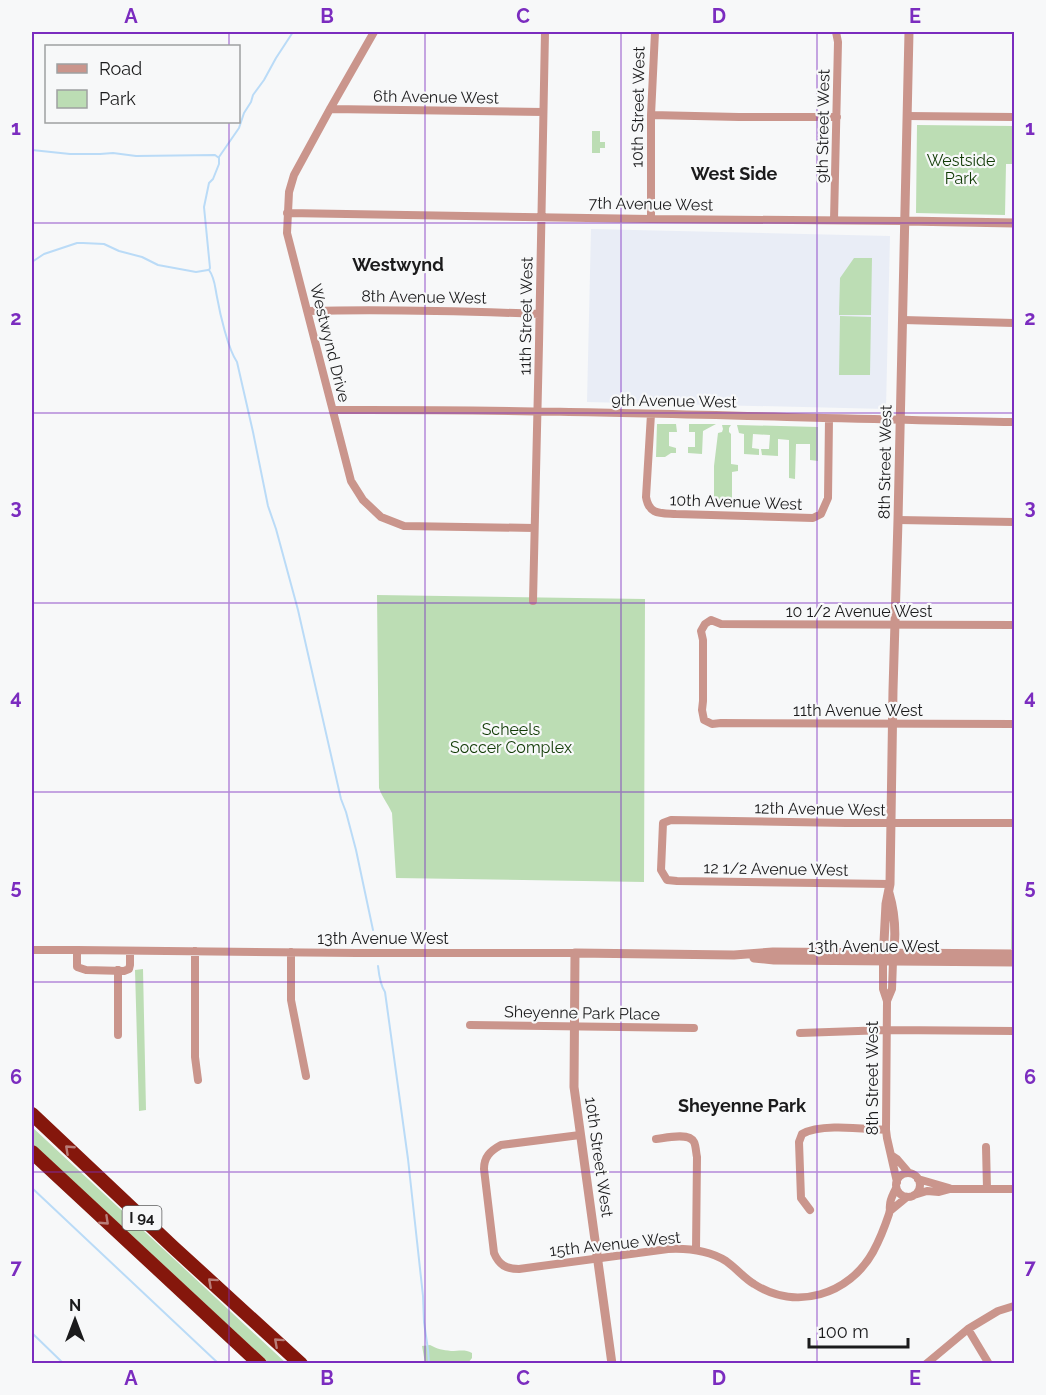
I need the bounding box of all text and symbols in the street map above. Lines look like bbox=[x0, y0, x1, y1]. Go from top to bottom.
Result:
text: A bbox=[124, 4, 138, 28]
text: B bbox=[320, 4, 334, 28]
text: C bbox=[516, 4, 530, 28]
text: D bbox=[712, 4, 726, 28]
text: E bbox=[909, 4, 921, 28]
legend bbox=[45, 45, 240, 123]
street label: 10th Street West bbox=[627, 45, 649, 168]
text: Road bbox=[99, 58, 142, 79]
street label: 9th Street West bbox=[813, 68, 834, 183]
street label: 6th Avenue West bbox=[373, 86, 500, 108]
text: Park bbox=[99, 88, 136, 109]
text: 1 bbox=[11, 116, 21, 140]
text: 1 bbox=[1025, 116, 1035, 140]
park label: Westside Park bbox=[927, 151, 995, 188]
district label: West Side bbox=[691, 163, 777, 184]
street label: 7th Avenue West bbox=[589, 193, 714, 215]
district label: Westwynd bbox=[352, 254, 444, 275]
street label: 11th Street West bbox=[515, 256, 537, 375]
street label: Westwynd Drive bbox=[306, 282, 354, 404]
street label: 8th Avenue West bbox=[361, 286, 488, 308]
text: 2 bbox=[10, 306, 22, 330]
text: 2 bbox=[1024, 306, 1036, 330]
street label: 9th Avenue West bbox=[611, 390, 738, 412]
street label: 8th Street West bbox=[875, 404, 896, 519]
street label: 10th Avenue West bbox=[669, 490, 803, 514]
text: 3 bbox=[10, 495, 22, 519]
text: 3 bbox=[1024, 495, 1036, 519]
street label: 10 1/2 Avenue West bbox=[786, 602, 933, 621]
text: 4 bbox=[10, 685, 22, 709]
text: 4 bbox=[1024, 685, 1036, 709]
street label: 11th Avenue West bbox=[793, 701, 924, 720]
park label: Scheels Soccer Complex bbox=[450, 720, 572, 757]
street label: 12th Avenue West bbox=[754, 798, 886, 820]
street label: 12 1/2 Avenue West bbox=[703, 858, 849, 880]
text: 5 bbox=[10, 875, 22, 899]
text: 5 bbox=[1024, 875, 1036, 899]
street label: 13th Avenue West bbox=[317, 929, 449, 948]
street label: 13th Avenue West bbox=[808, 937, 940, 956]
street label: Sheyenne Park Place bbox=[504, 1002, 660, 1024]
street label: 8th Street West bbox=[863, 1020, 882, 1135]
text: 6 bbox=[10, 1065, 22, 1089]
text: 6 bbox=[1024, 1065, 1036, 1089]
district label: Sheyenne Park bbox=[678, 1095, 807, 1116]
street label: 10th Street West bbox=[581, 1096, 617, 1219]
one-way arrow bbox=[65, 1145, 76, 1156]
road number: I 94 bbox=[122, 1206, 162, 1230]
one-way arrow bbox=[98, 1213, 109, 1224]
street label: 15th Avenue West bbox=[549, 1228, 682, 1260]
text: 7 bbox=[10, 1255, 22, 1279]
text: 7 bbox=[1024, 1255, 1036, 1279]
one-way arrow bbox=[208, 1278, 218, 1289]
north arrow bbox=[45, 1290, 105, 1350]
text: N bbox=[69, 1296, 81, 1315]
scale bar bbox=[809, 1311, 908, 1349]
text: 100 m bbox=[818, 1321, 869, 1342]
one-way arrow bbox=[274, 1338, 285, 1349]
text: A bbox=[124, 1366, 138, 1390]
text: B bbox=[320, 1366, 334, 1390]
text: C bbox=[516, 1366, 530, 1390]
text: D bbox=[712, 1366, 726, 1390]
text: E bbox=[909, 1366, 921, 1390]

